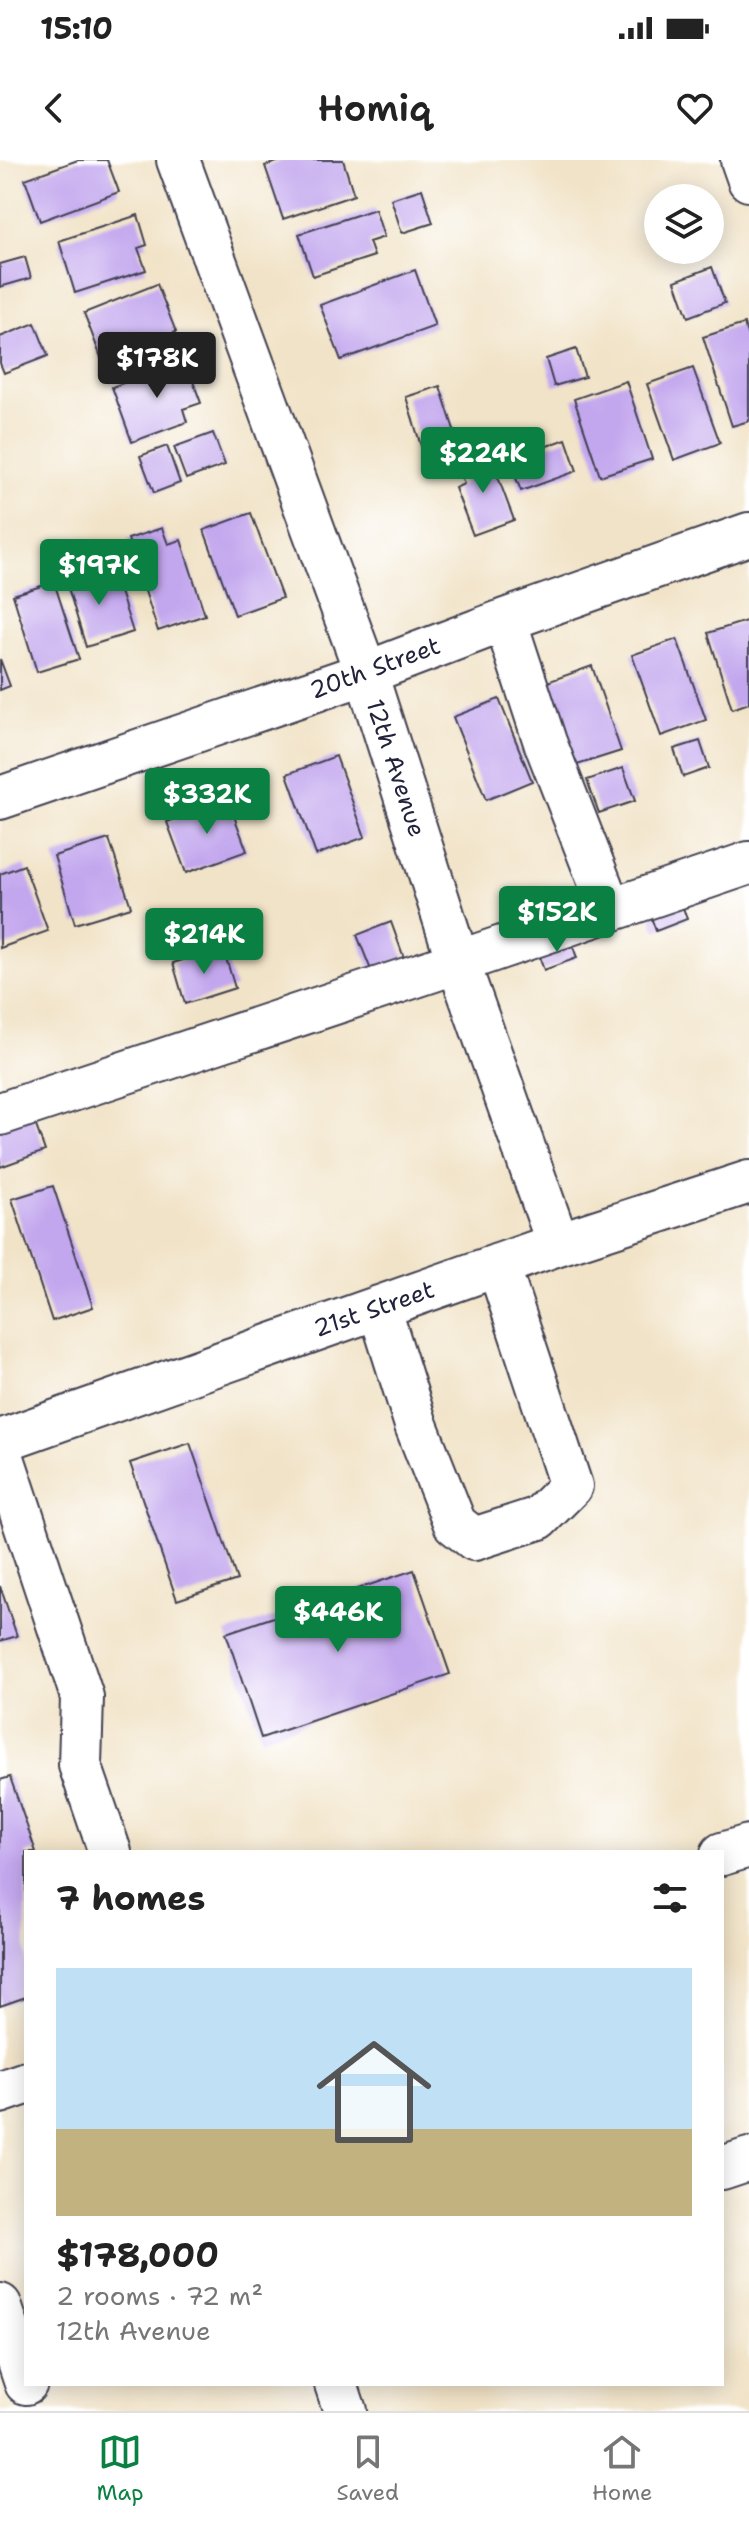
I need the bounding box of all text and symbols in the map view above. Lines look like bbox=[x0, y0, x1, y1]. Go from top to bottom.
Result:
text: 15:10 bbox=[40, 8, 113, 49]
text: Homiq bbox=[318, 84, 431, 133]
icon: back bbox=[32, 86, 76, 130]
icon: heart bbox=[673, 86, 717, 130]
map controls bbox=[644, 184, 724, 264]
button: layers bbox=[644, 184, 724, 264]
pin: $178K bbox=[101, 332, 213, 400]
text: $178K bbox=[116, 340, 198, 375]
pin: $224K bbox=[427, 427, 539, 495]
text: $224K bbox=[439, 435, 527, 470]
pin: $197K bbox=[43, 539, 155, 607]
text: $197K bbox=[58, 547, 140, 582]
street label: 20th Street bbox=[305, 630, 445, 706]
street label: 12th Avenue bbox=[359, 695, 433, 841]
pin: $332K bbox=[151, 768, 263, 836]
text: $332K bbox=[163, 776, 251, 811]
pin: $152K bbox=[501, 886, 613, 954]
text: $152K bbox=[517, 894, 597, 929]
pin: $214K bbox=[148, 908, 260, 976]
text: $214K bbox=[163, 916, 245, 951]
street label: 21st Street bbox=[310, 1273, 438, 1345]
pin: $446K bbox=[282, 1586, 394, 1654]
text: $446K bbox=[293, 1594, 383, 1629]
text: 7 homes bbox=[56, 1875, 205, 1921]
icon: filters bbox=[648, 1876, 692, 1920]
icon: home bbox=[302, 2020, 446, 2164]
text: $178,000 bbox=[56, 2232, 219, 2278]
text: 2 rooms · 72 m² bbox=[56, 2278, 263, 2313]
text: 12th Avenue bbox=[56, 2313, 211, 2348]
tab: Map bbox=[96, 2430, 144, 2507]
tab: Saved bbox=[337, 2430, 399, 2507]
tab: Home bbox=[592, 2430, 653, 2507]

